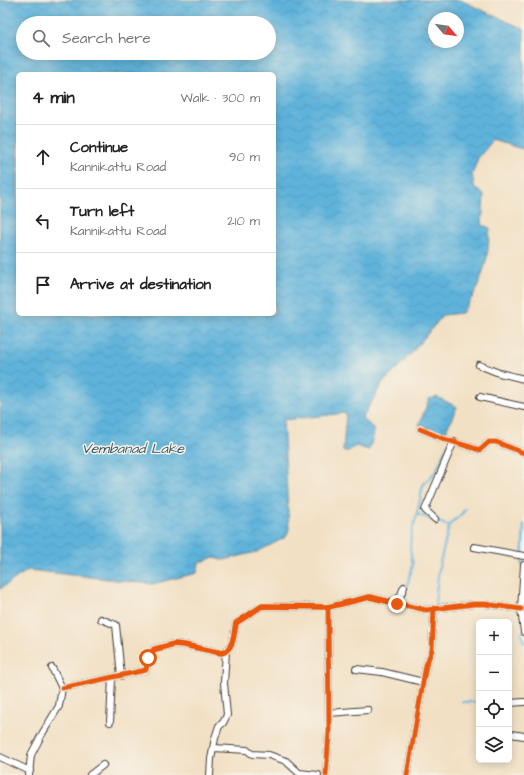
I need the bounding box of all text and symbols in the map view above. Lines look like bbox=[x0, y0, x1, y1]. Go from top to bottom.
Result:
north arrow bbox=[428, 12, 464, 48]
search box bbox=[16, 16, 276, 60]
icon: search bbox=[30, 27, 52, 49]
text: Search here bbox=[62, 28, 151, 49]
text: 4 min bbox=[32, 86, 75, 110]
text: Walk · 300 m bbox=[181, 89, 260, 107]
text: Continue bbox=[70, 137, 128, 158]
icon: ahead bbox=[32, 146, 54, 168]
text: 90 m bbox=[229, 148, 260, 166]
text: Kannikattu Road bbox=[70, 158, 166, 176]
text: Turn left bbox=[70, 201, 134, 222]
icon: left bbox=[32, 210, 54, 232]
text: 210 m bbox=[227, 212, 260, 230]
text: Kannikattu Road bbox=[70, 222, 166, 240]
icon: arrive bbox=[32, 274, 54, 296]
text: Arrive at destination bbox=[70, 274, 211, 295]
water label: Vembanad Lake bbox=[82, 439, 185, 459]
route end bbox=[388, 595, 406, 613]
map controls bbox=[476, 619, 512, 763]
button: + bbox=[476, 619, 512, 655]
route start bbox=[139, 649, 157, 667]
button: − bbox=[476, 655, 512, 691]
button: locate bbox=[476, 691, 512, 727]
button: layers bbox=[476, 727, 512, 763]

